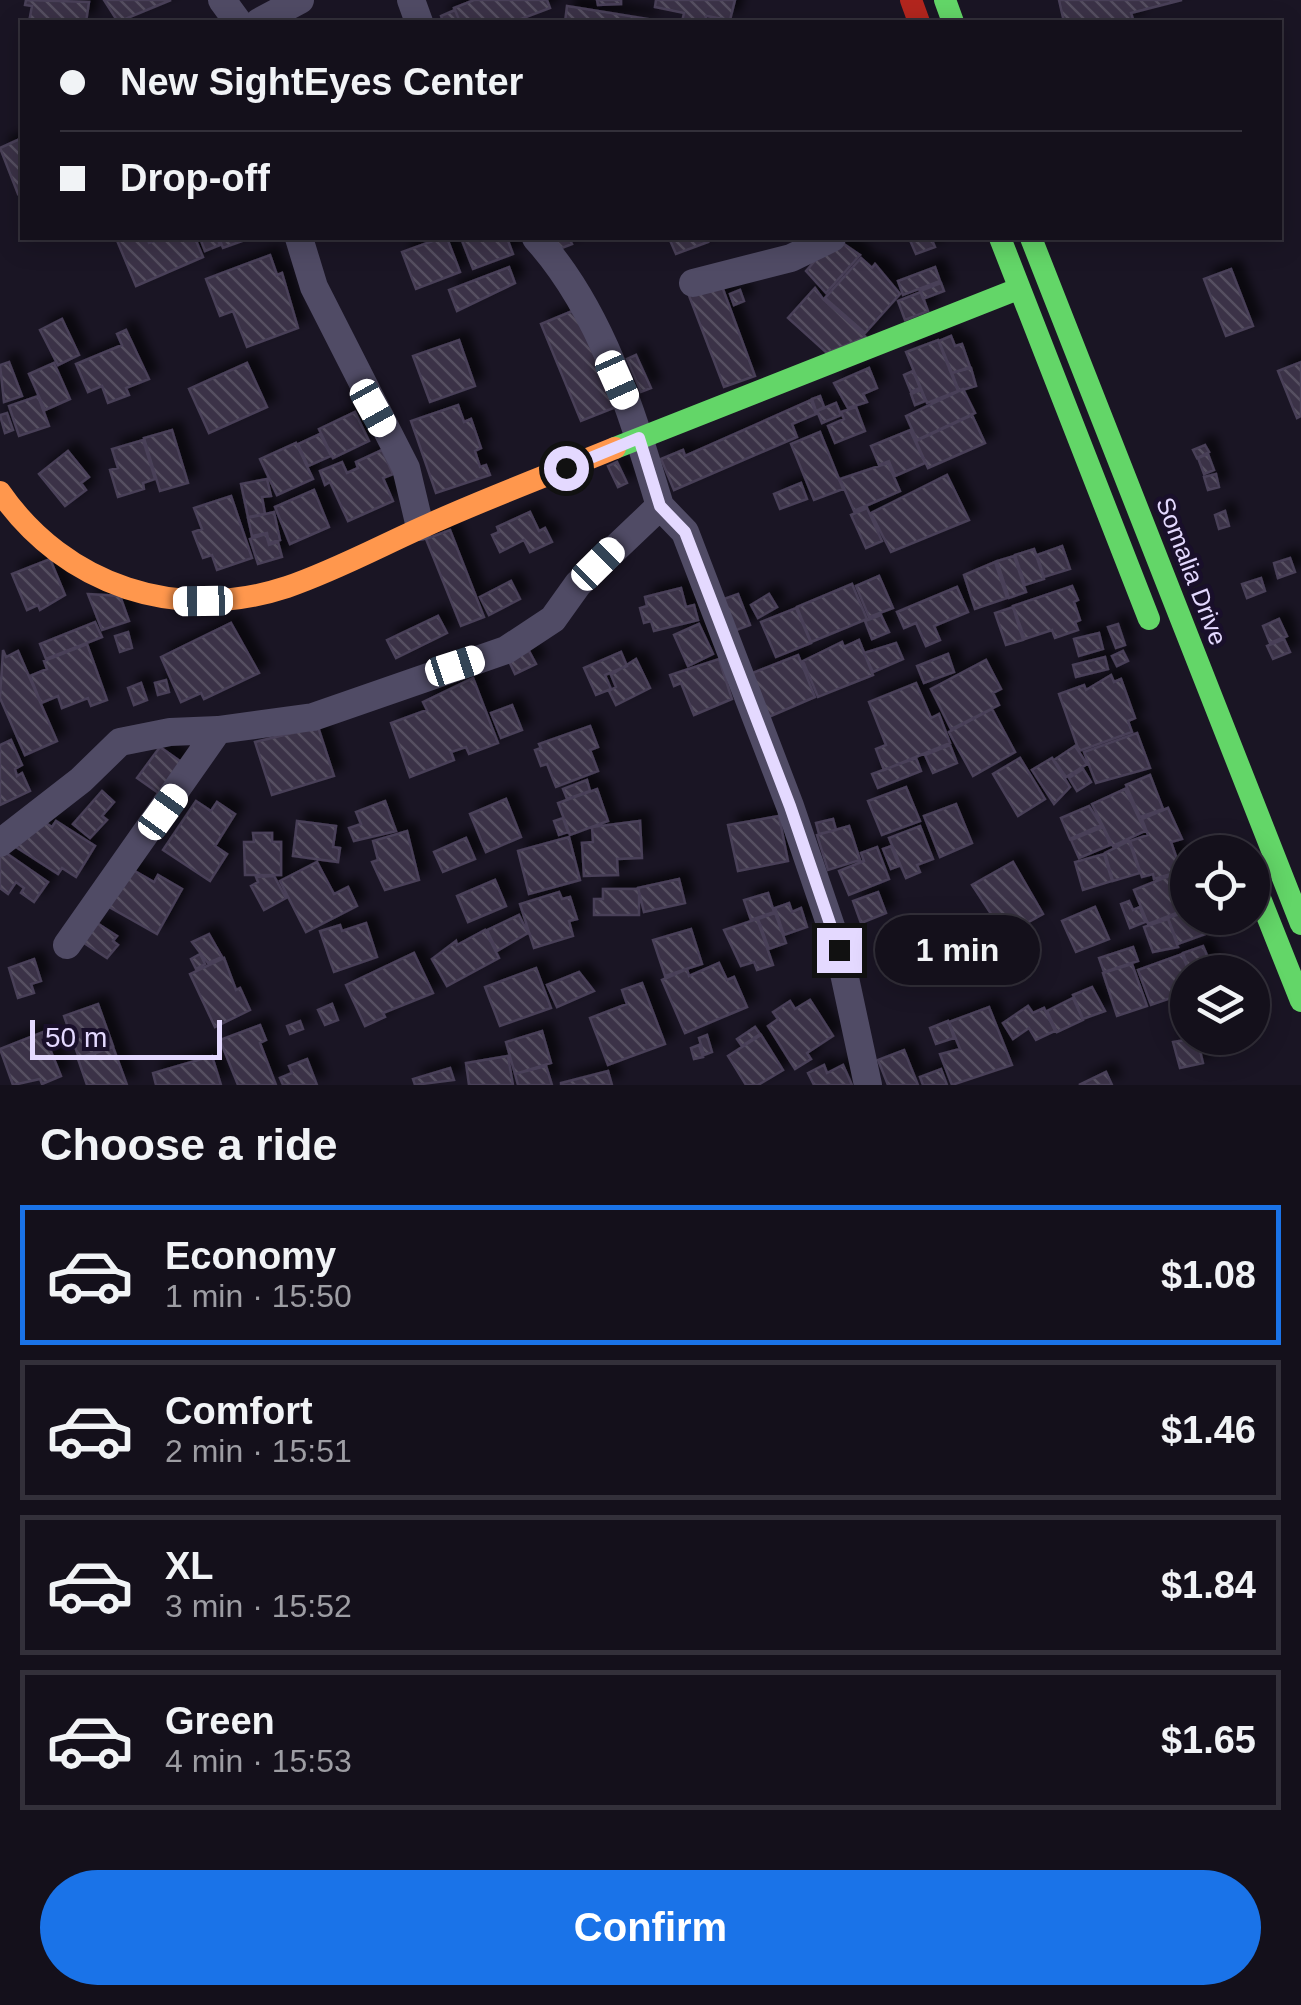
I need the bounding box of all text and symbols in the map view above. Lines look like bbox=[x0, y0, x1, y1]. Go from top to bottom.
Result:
text: New SightEyes Center bbox=[120, 61, 523, 103]
text: Drop-off bbox=[120, 157, 270, 199]
car bbox=[591, 346, 643, 414]
car bbox=[345, 374, 401, 442]
route start bbox=[544, 446, 589, 491]
street label: Somalia Drive bbox=[1151, 493, 1233, 649]
car bbox=[566, 532, 630, 596]
car bbox=[173, 585, 233, 617]
car bbox=[422, 642, 488, 690]
car bbox=[133, 779, 193, 845]
map controls bbox=[1170, 835, 1270, 1055]
button: locate bbox=[1170, 835, 1270, 935]
callout: 1 min bbox=[874, 915, 1039, 985]
route end bbox=[817, 928, 862, 973]
text: 1 min bbox=[916, 932, 999, 968]
button: layers bbox=[1170, 955, 1270, 1055]
scale bar bbox=[30, 1015, 222, 1060]
text: 50 m bbox=[45, 1022, 107, 1053]
text: Choose a ride bbox=[40, 1119, 338, 1170]
icon: car bbox=[45, 1230, 135, 1320]
text: Economy bbox=[165, 1235, 336, 1277]
text: $1.08 bbox=[1161, 1254, 1256, 1296]
text: 1 min · 15:50 bbox=[165, 1278, 352, 1314]
icon: car bbox=[45, 1385, 135, 1475]
text: Comfort bbox=[165, 1390, 313, 1432]
text: $1.46 bbox=[1161, 1409, 1256, 1451]
text: 2 min · 15:51 bbox=[165, 1433, 352, 1469]
icon: car bbox=[45, 1540, 135, 1630]
text: XL bbox=[165, 1545, 214, 1587]
text: $1.84 bbox=[1161, 1564, 1256, 1606]
text: 3 min · 15:52 bbox=[165, 1588, 352, 1624]
icon: car bbox=[45, 1695, 135, 1785]
text: Green bbox=[165, 1700, 275, 1742]
text: $1.65 bbox=[1161, 1719, 1256, 1761]
text: 4 min · 15:53 bbox=[165, 1743, 352, 1779]
button: Confirm bbox=[40, 1870, 1261, 1985]

